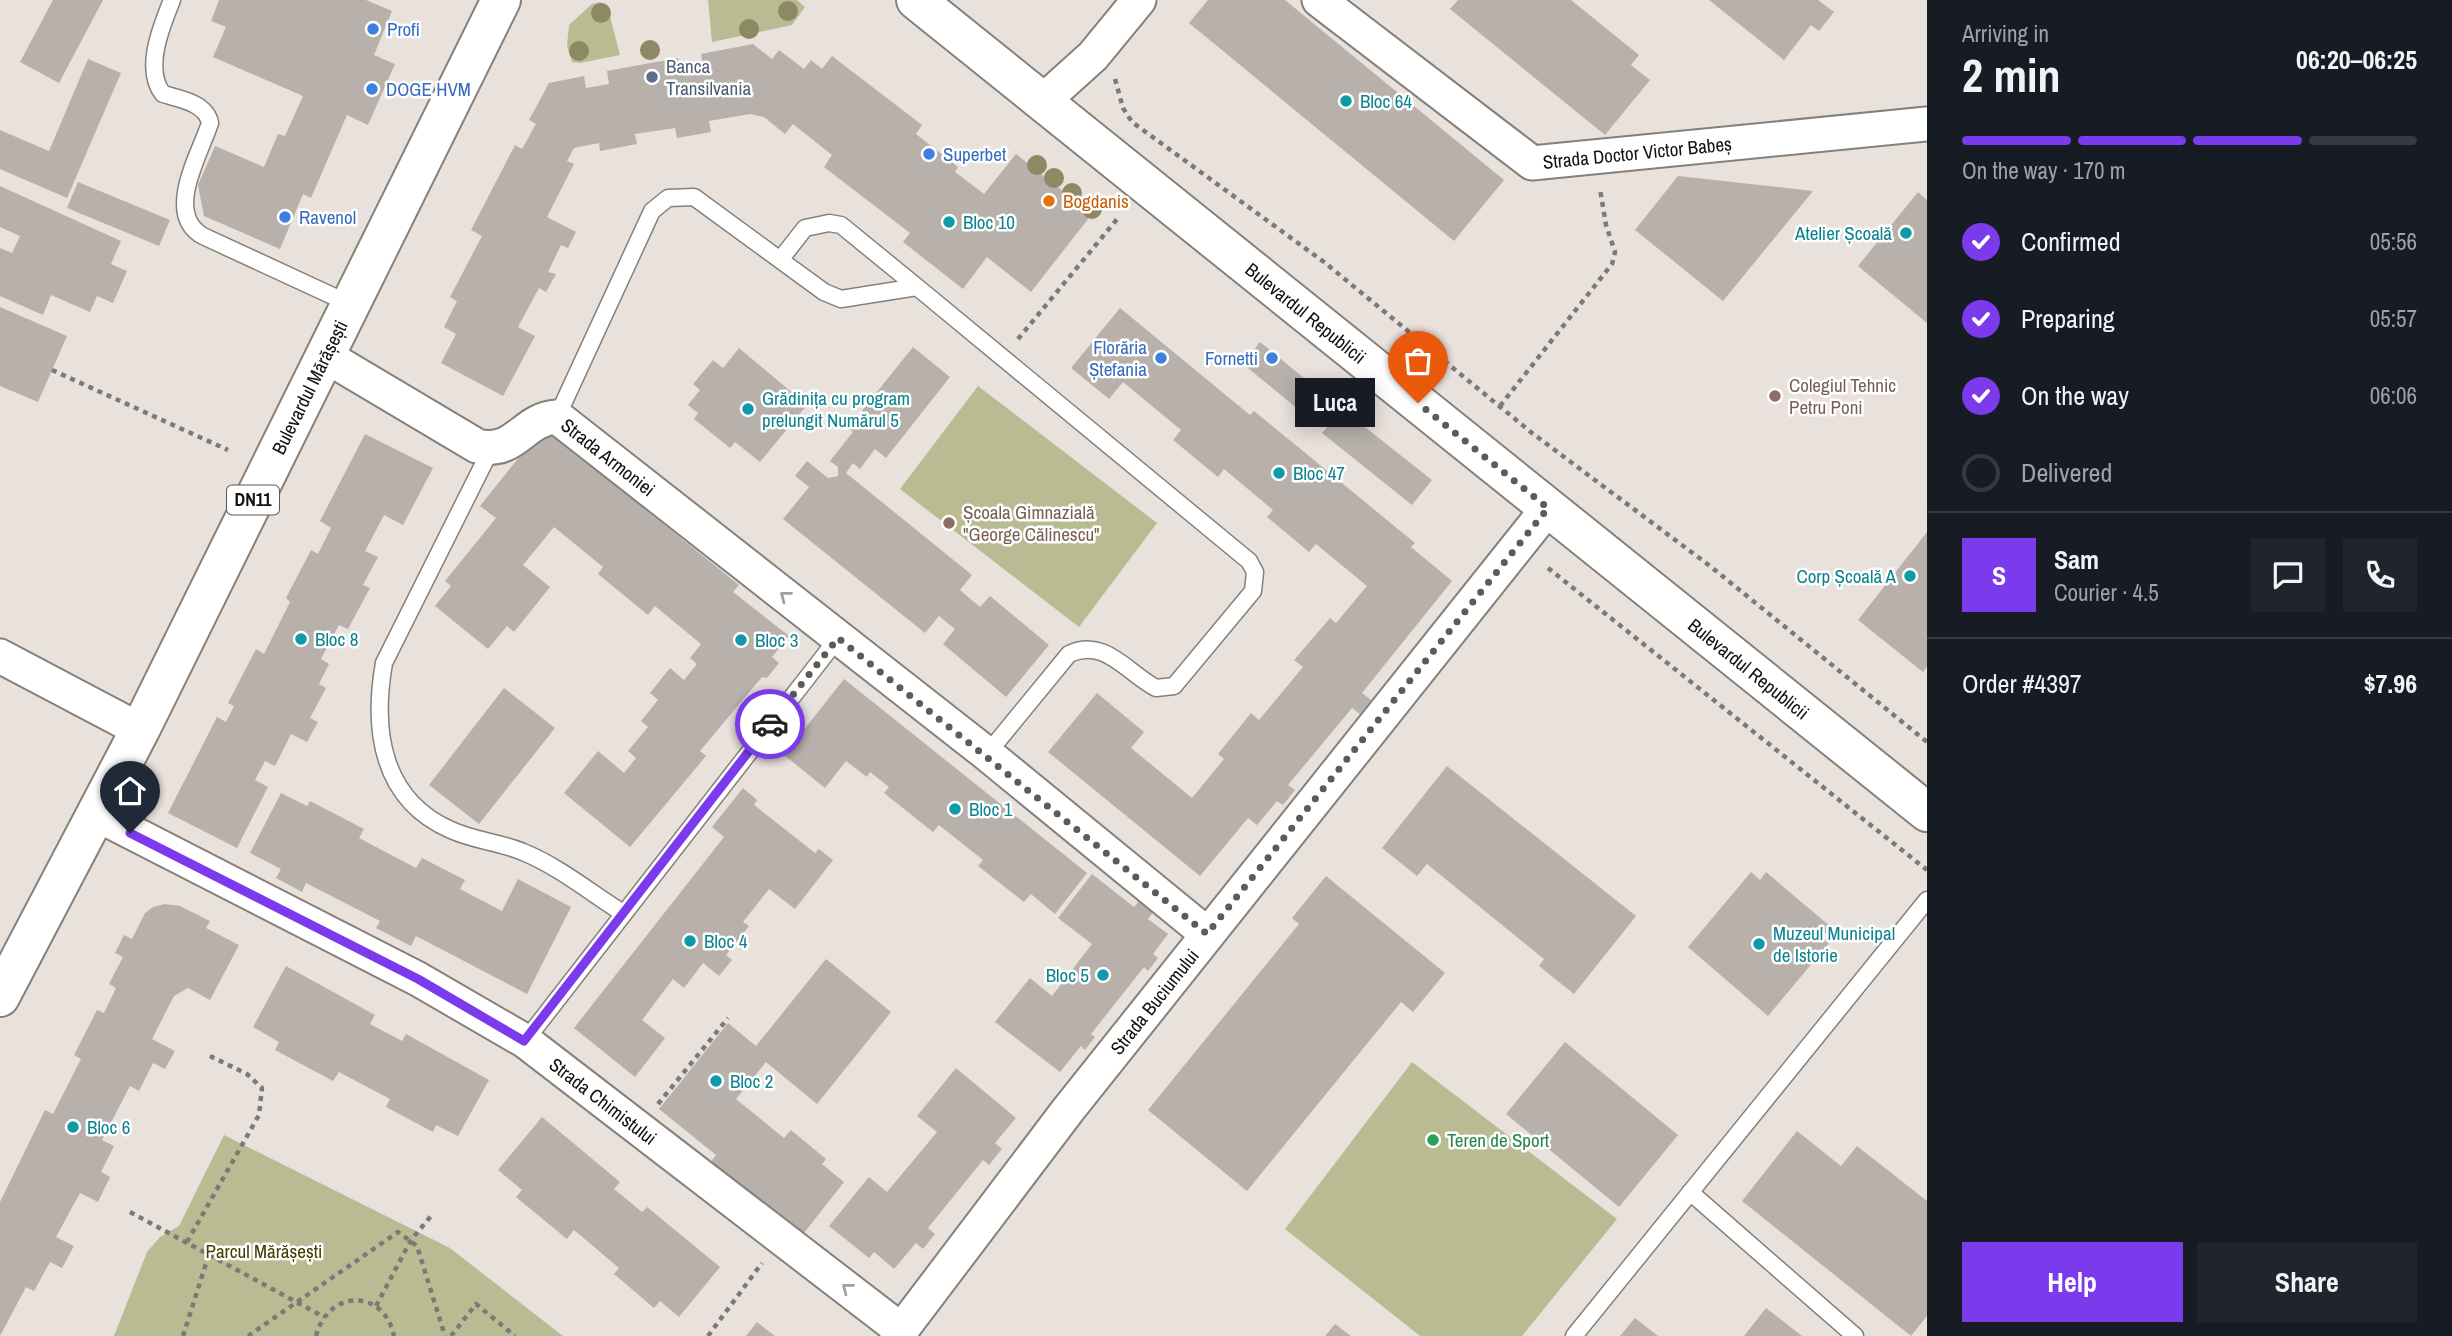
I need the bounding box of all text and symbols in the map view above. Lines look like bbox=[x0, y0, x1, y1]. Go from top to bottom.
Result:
place label: Profi bbox=[387, 16, 420, 42]
text: Arriving in bbox=[1962, 18, 2049, 49]
marker: Profi bbox=[365, 21, 381, 37]
text: 06:20–06:25 bbox=[2296, 42, 2417, 77]
text: 2 min bbox=[1962, 44, 2061, 106]
place label: Banca Transilvania bbox=[666, 53, 751, 101]
marker: Banca Transilvania bbox=[644, 69, 660, 85]
place label: DOGE HVM bbox=[386, 76, 471, 102]
marker: DOGE HVM bbox=[364, 81, 380, 97]
place label: Bloc 64 bbox=[1360, 88, 1412, 114]
marker: Bloc 64 bbox=[1338, 93, 1354, 109]
street label: Strada Doctor Victor Babeș bbox=[1542, 130, 1733, 175]
place label: Superbet bbox=[943, 141, 1007, 167]
marker: Superbet bbox=[921, 146, 937, 162]
text: On the way · 170 m bbox=[1962, 155, 2126, 186]
place label: Bogdanis bbox=[1063, 188, 1129, 214]
marker: Bogdanis bbox=[1041, 193, 1057, 209]
place label: Ravenol bbox=[299, 204, 356, 230]
marker: Ravenol bbox=[277, 209, 293, 225]
place label: Bloc 10 bbox=[963, 209, 1015, 235]
marker: Bloc 10 bbox=[941, 214, 957, 230]
place label: Atelier Școală bbox=[1794, 220, 1892, 246]
icon: check bbox=[1962, 223, 2000, 261]
text: Confirmed bbox=[2021, 224, 2121, 259]
marker: Atelier Școală bbox=[1898, 225, 1914, 241]
text: 05:56 bbox=[2370, 226, 2417, 257]
street label: Bulevardul Republicii bbox=[1240, 257, 1372, 370]
icon: check bbox=[1962, 300, 2000, 338]
text: Preparing bbox=[2021, 301, 2115, 336]
text: 05:57 bbox=[2370, 303, 2417, 334]
street label: Bulevardul Mărășești bbox=[265, 316, 354, 459]
pin bbox=[1388, 331, 1448, 403]
place label: Florăria Ștefania bbox=[1089, 334, 1147, 382]
icon: bag bbox=[1399, 342, 1437, 380]
place label: Fornetti bbox=[1205, 345, 1258, 371]
marker: Florăria Ștefania bbox=[1153, 350, 1169, 366]
marker: Fornetti bbox=[1264, 350, 1280, 366]
place label: Colegiul Tehnic Petru Poni bbox=[1789, 372, 1896, 420]
icon: check bbox=[1962, 377, 2000, 415]
callout: Luca bbox=[1296, 378, 1376, 428]
text: On the way bbox=[2021, 378, 2129, 413]
text: 06:06 bbox=[2370, 380, 2417, 411]
place label: Grădinița cu program prelungit Numărul 5 bbox=[762, 385, 910, 433]
text: Luca bbox=[1313, 387, 1357, 418]
marker: Colegiul Tehnic Petru Poni bbox=[1767, 388, 1783, 404]
marker: Grădinița cu program prelungit Numărul 5 bbox=[740, 401, 756, 417]
street label: Strada Armoniei bbox=[556, 412, 660, 502]
text: Delivered bbox=[2021, 455, 2112, 490]
place label: Bloc 47 bbox=[1293, 460, 1345, 486]
marker: Bloc 47 bbox=[1271, 465, 1287, 481]
road number: DN11 bbox=[227, 486, 279, 514]
place label: Școala Gimnazială "George Călinescu" bbox=[963, 499, 1100, 547]
marker: Școala Gimnazială "George Călinescu" bbox=[941, 515, 957, 531]
button: chat bbox=[2251, 538, 2325, 612]
button: phone bbox=[2343, 538, 2417, 612]
text: Sam bbox=[2054, 542, 2099, 577]
text: S bbox=[1992, 558, 2006, 593]
place label: Corp Școală A bbox=[1796, 563, 1897, 589]
marker: Corp Școală A bbox=[1902, 568, 1918, 584]
text: Courier · 4.5 bbox=[2054, 577, 2159, 608]
one-way arrow bbox=[780, 591, 792, 604]
street label: Bulevardul Republicii bbox=[1683, 612, 1815, 725]
place label: Bloc 8 bbox=[315, 626, 358, 652]
place label: Bloc 3 bbox=[755, 627, 798, 653]
marker: Bloc 8 bbox=[293, 631, 309, 647]
marker: Bloc 3 bbox=[733, 632, 749, 648]
text: Order #4397 bbox=[1962, 666, 2082, 701]
text: $7.96 bbox=[2364, 666, 2417, 701]
courier bbox=[735, 689, 805, 759]
icon: car bbox=[751, 705, 789, 743]
pin bbox=[100, 761, 160, 833]
icon: home bbox=[111, 772, 149, 810]
place label: Bloc 1 bbox=[969, 796, 1013, 822]
marker: Bloc 1 bbox=[947, 801, 963, 817]
place label: Muzeul Municipal de Istorie bbox=[1773, 920, 1895, 968]
place label: Bloc 4 bbox=[704, 928, 748, 954]
marker: Bloc 4 bbox=[682, 933, 698, 949]
marker: Muzeul Municipal de Istorie bbox=[1751, 936, 1767, 952]
street label: Strada Buciumului bbox=[1104, 943, 1205, 1060]
place label: Bloc 5 bbox=[1046, 962, 1089, 988]
marker: Bloc 5 bbox=[1095, 967, 1111, 983]
street label: Strada Chimistului bbox=[544, 1051, 662, 1151]
place label: Bloc 2 bbox=[730, 1068, 773, 1094]
marker: Bloc 2 bbox=[708, 1073, 724, 1089]
place label: Bloc 6 bbox=[87, 1114, 130, 1140]
marker: Bloc 6 bbox=[65, 1119, 81, 1135]
place label: Teren de Sport bbox=[1447, 1127, 1550, 1153]
marker: Teren de Sport bbox=[1425, 1132, 1441, 1148]
park label: Parcul Mărășești bbox=[206, 1238, 322, 1264]
button: Help bbox=[1962, 1242, 2183, 1322]
button: Share bbox=[2197, 1242, 2417, 1322]
one-way arrow bbox=[842, 1284, 855, 1297]

